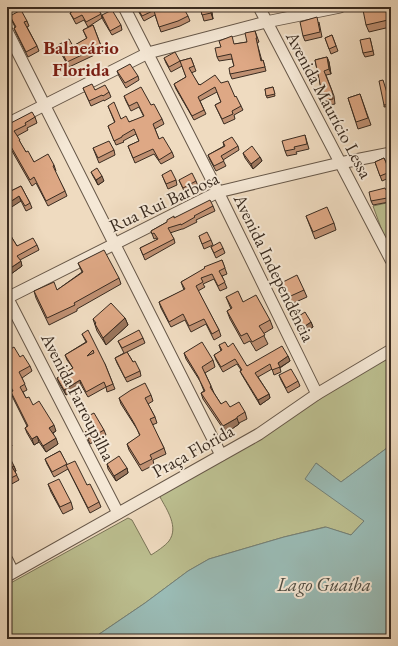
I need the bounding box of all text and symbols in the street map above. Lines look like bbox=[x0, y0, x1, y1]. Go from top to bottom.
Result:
street label: Avenida Maurício Lessa bbox=[281, 27, 378, 183]
district label: Balneário Florida bbox=[43, 35, 119, 82]
street label: Rua Rui Barbosa bbox=[105, 166, 223, 237]
street label: Avenida Independência bbox=[228, 189, 321, 346]
street label: Avenida Farroupilha bbox=[36, 328, 121, 465]
street label: Praça Florida bbox=[148, 418, 238, 482]
water label: Lago Guaíba bbox=[276, 572, 371, 597]

